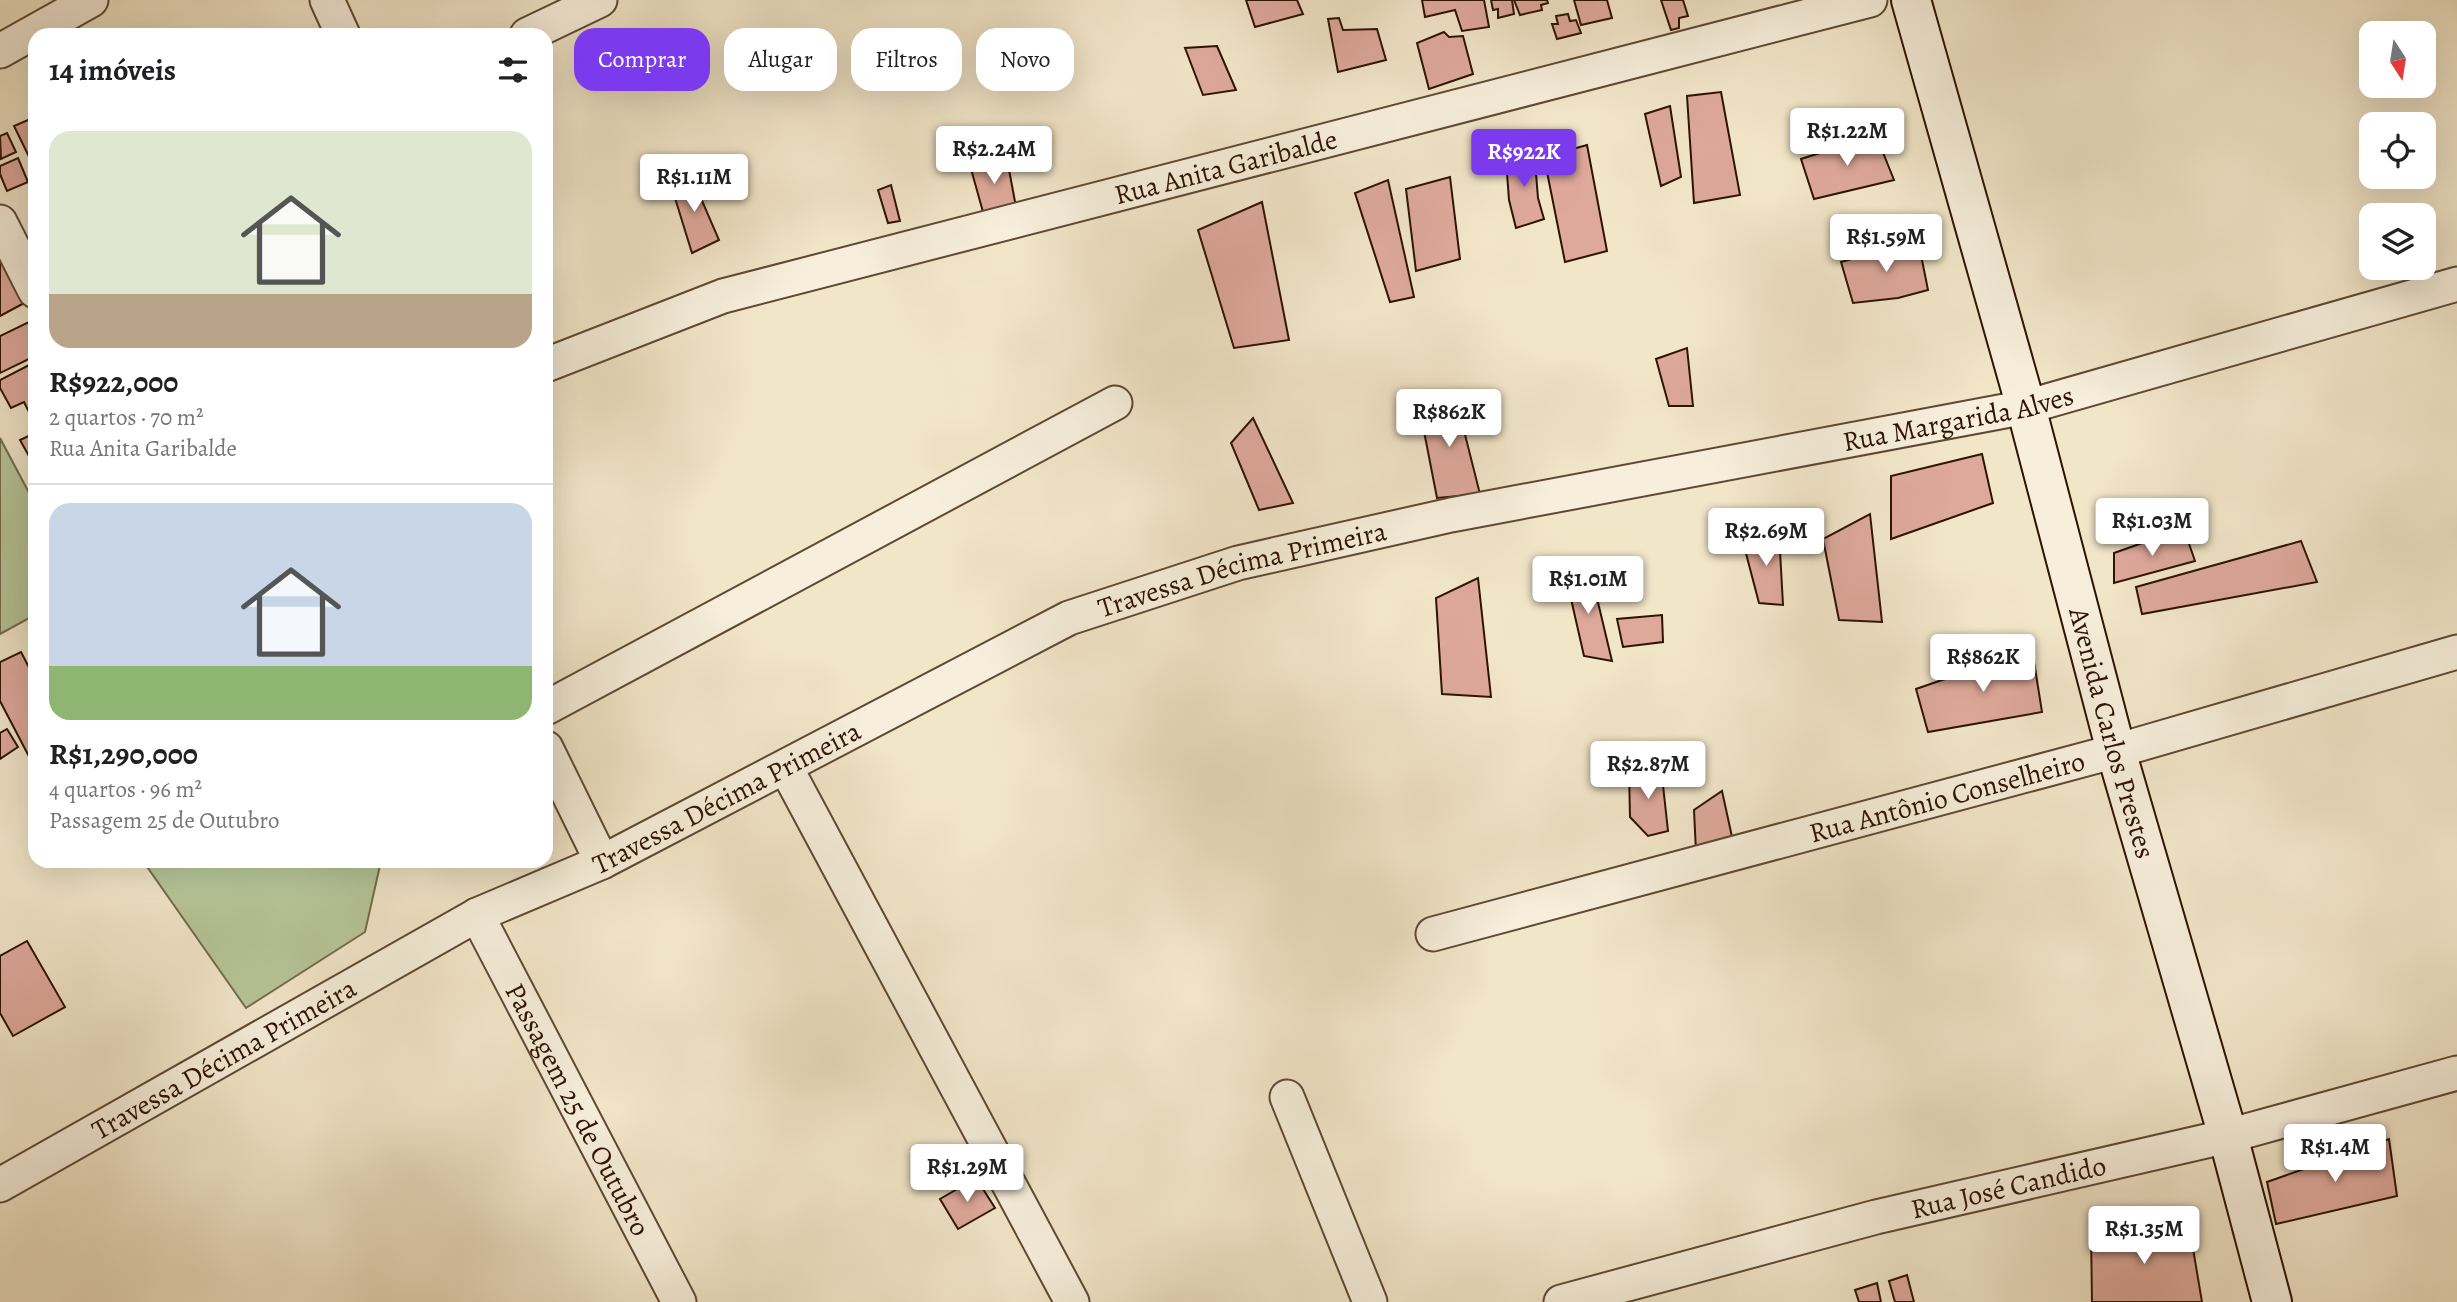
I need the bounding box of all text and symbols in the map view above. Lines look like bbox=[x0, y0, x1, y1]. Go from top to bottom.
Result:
north arrow bbox=[2359, 21, 2436, 98]
map controls bbox=[2359, 21, 2436, 280]
chip: Comprar bbox=[574, 28, 710, 91]
chip: Alugar bbox=[724, 28, 837, 91]
chip: Filtros bbox=[851, 28, 962, 91]
chip: Novo bbox=[976, 28, 1074, 91]
text: 14 imóveis bbox=[49, 50, 176, 90]
icon: filters bbox=[494, 51, 532, 89]
pin: R$1.22M bbox=[1782, 108, 1912, 168]
button: locate bbox=[2359, 112, 2436, 189]
text: R$1.22M bbox=[1806, 115, 1888, 146]
street label: Rua Anita Garibalde bbox=[1110, 120, 1341, 214]
pin: R$2.24M bbox=[929, 127, 1059, 186]
pin: R$922K bbox=[1467, 130, 1581, 189]
text: R$2.24M bbox=[952, 133, 1036, 164]
text: R$922K bbox=[1487, 136, 1561, 167]
pin: R$1.11M bbox=[629, 154, 759, 214]
text: R$1.11M bbox=[656, 161, 732, 192]
icon: home bbox=[228, 177, 354, 303]
button: layers bbox=[2359, 203, 2436, 280]
pin: R$1.59M bbox=[1821, 215, 1951, 274]
text: R$1.59M bbox=[1846, 221, 1926, 252]
text: R$922,000 bbox=[49, 362, 178, 402]
street label: Rua Margarida Alves bbox=[1840, 376, 2078, 461]
pin: R$862K bbox=[1392, 390, 1506, 449]
text: R$862K bbox=[1412, 396, 1486, 427]
text: 2 quartos · 70 m² bbox=[49, 402, 203, 433]
text: Rua Anita Garibalde bbox=[49, 433, 237, 464]
pin: R$1.03M bbox=[2087, 498, 2217, 558]
text: R$1.03M bbox=[2112, 505, 2192, 536]
pin: R$2.69M bbox=[1701, 508, 1831, 568]
street label: Travessa Décima Primeira bbox=[1093, 512, 1390, 627]
text: R$2.69M bbox=[1724, 515, 1808, 546]
icon: home bbox=[228, 549, 354, 675]
pin: R$1.01M bbox=[1523, 556, 1653, 616]
text: R$1.01M bbox=[1548, 563, 1628, 594]
street label: Avenida Carlos Prestes bbox=[2059, 602, 2164, 863]
pin: R$862K bbox=[1926, 634, 2040, 694]
text: R$862K bbox=[1946, 641, 2020, 672]
street label: Travessa Décima Primeira bbox=[587, 712, 868, 884]
text: R$1,290,000 bbox=[49, 734, 198, 774]
pin: R$2.87M bbox=[1583, 742, 1713, 801]
street label: Rua Antônio Conselheiro bbox=[1805, 742, 2089, 852]
text: R$2.87M bbox=[1606, 748, 1690, 779]
text: 4 quartos · 96 m² bbox=[49, 774, 202, 805]
text: Passagem 25 de Outubro bbox=[49, 805, 279, 836]
street label: Travessa Décima Primeira bbox=[85, 969, 363, 1149]
street label: Passagem 25 de Outubro bbox=[496, 976, 659, 1243]
pin: R$1.4M bbox=[2278, 1124, 2392, 1184]
text: R$1.4M bbox=[2300, 1131, 2370, 1162]
pin: R$1.29M bbox=[902, 1144, 1032, 1204]
street label: Rua José Candido bbox=[1907, 1147, 2110, 1228]
text: R$1.29M bbox=[926, 1151, 1008, 1182]
pin: R$1.35M bbox=[2079, 1206, 2209, 1266]
text: R$1.35M bbox=[2104, 1213, 2184, 1244]

